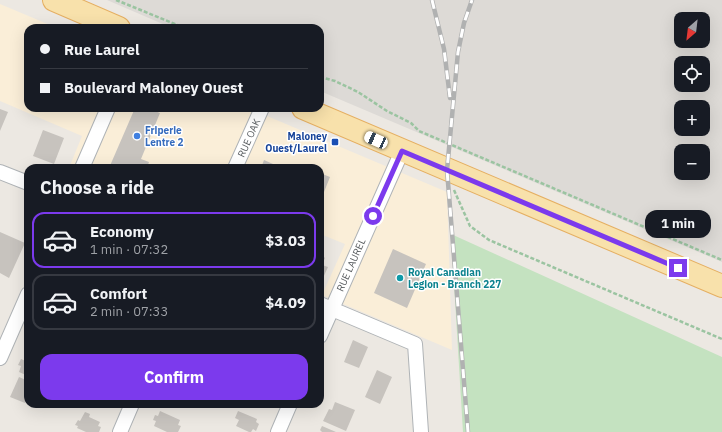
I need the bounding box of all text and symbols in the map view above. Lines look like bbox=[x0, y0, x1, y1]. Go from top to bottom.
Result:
north arrow bbox=[674, 12, 710, 48]
map controls bbox=[674, 12, 710, 180]
text: Rue Laurel bbox=[64, 40, 139, 59]
button: locate bbox=[674, 56, 710, 92]
text: Boulevard Maloney Ouest bbox=[64, 78, 243, 97]
button: + bbox=[674, 100, 710, 136]
street label: RUE OAK bbox=[235, 116, 264, 159]
place label: Friperie Lentre 2 bbox=[145, 124, 184, 149]
place label: Maloney Ouest/Laurel bbox=[265, 130, 328, 155]
car bbox=[363, 130, 389, 150]
marker: Friperie Lentre 2 bbox=[132, 131, 142, 141]
marker: Maloney Ouest/Laurel bbox=[330, 137, 340, 147]
button: − bbox=[674, 144, 710, 180]
text: Choose a ride bbox=[40, 176, 154, 199]
route start bbox=[364, 207, 382, 225]
callout: 1 min bbox=[645, 210, 711, 238]
text: 1 min bbox=[661, 215, 695, 232]
icon: car bbox=[42, 222, 78, 258]
text: Economy bbox=[90, 222, 154, 241]
text: $3.03 bbox=[265, 231, 306, 250]
street label: RUE LAUREL bbox=[334, 236, 368, 294]
text: 1 min · 07:32 bbox=[90, 241, 168, 258]
route end bbox=[669, 259, 687, 277]
place label: Royal Canadian Legion - Branch 227 bbox=[408, 266, 501, 291]
marker: Royal Canadian Legion - Branch 227 bbox=[395, 273, 405, 283]
icon: car bbox=[42, 284, 78, 320]
text: Comfort bbox=[90, 284, 147, 303]
text: $4.09 bbox=[265, 293, 306, 312]
text: 2 min · 07:33 bbox=[90, 303, 168, 320]
button: Confirm bbox=[40, 354, 308, 400]

